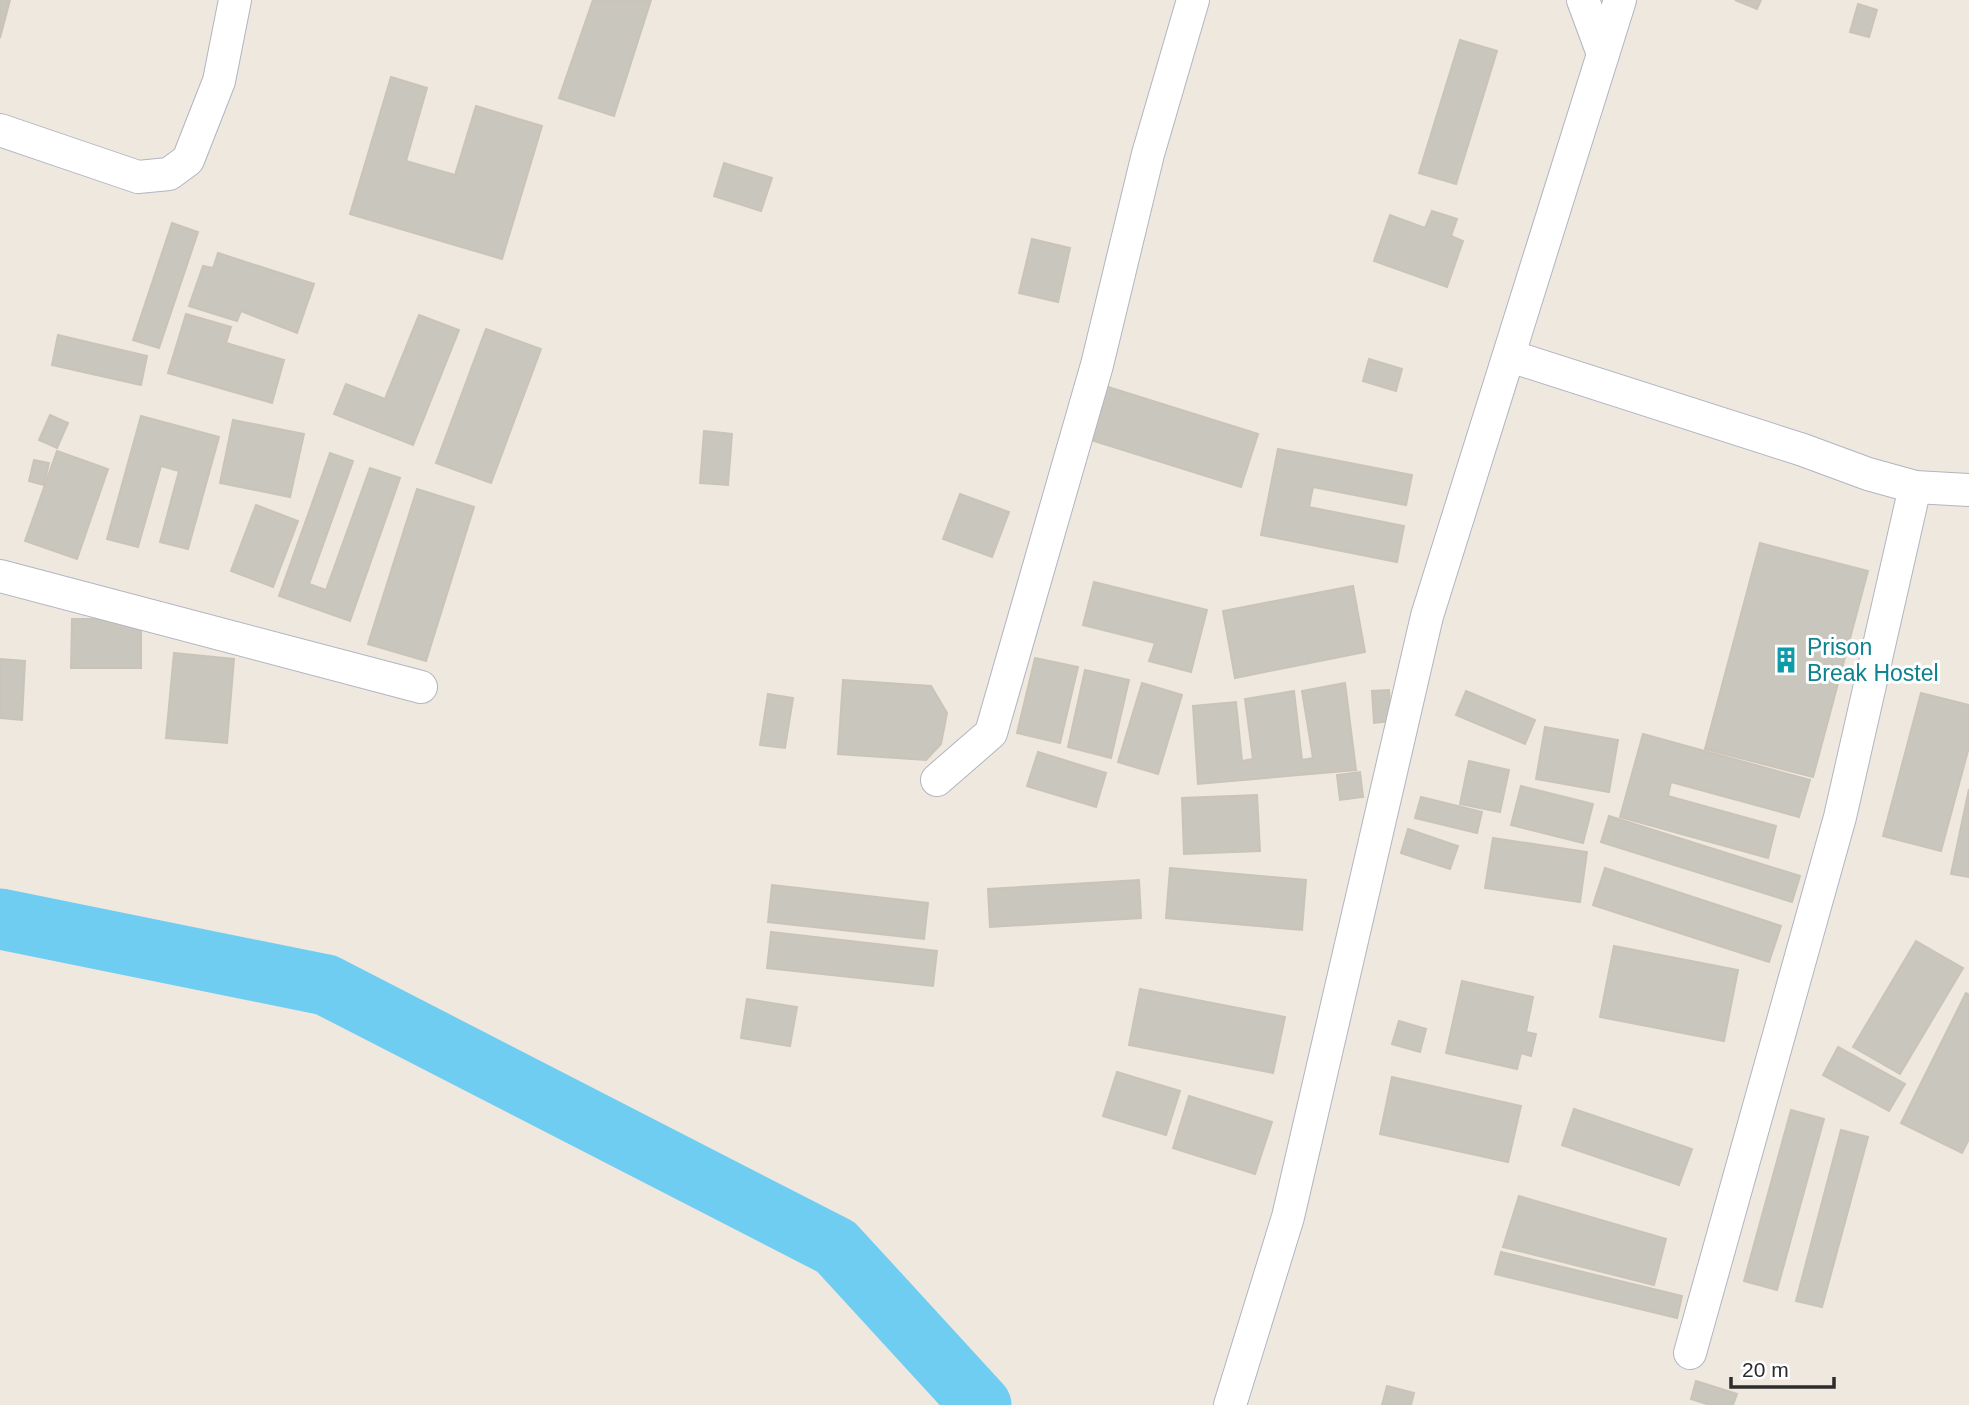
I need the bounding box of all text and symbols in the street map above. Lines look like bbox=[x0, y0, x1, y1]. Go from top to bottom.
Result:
place label: Prison Break Hostel bbox=[1807, 634, 1939, 686]
building icon: Prison Break Hostel bbox=[1771, 645, 1801, 675]
scale bar bbox=[1731, 1346, 1834, 1390]
text: 20 m bbox=[1742, 1358, 1789, 1381]

